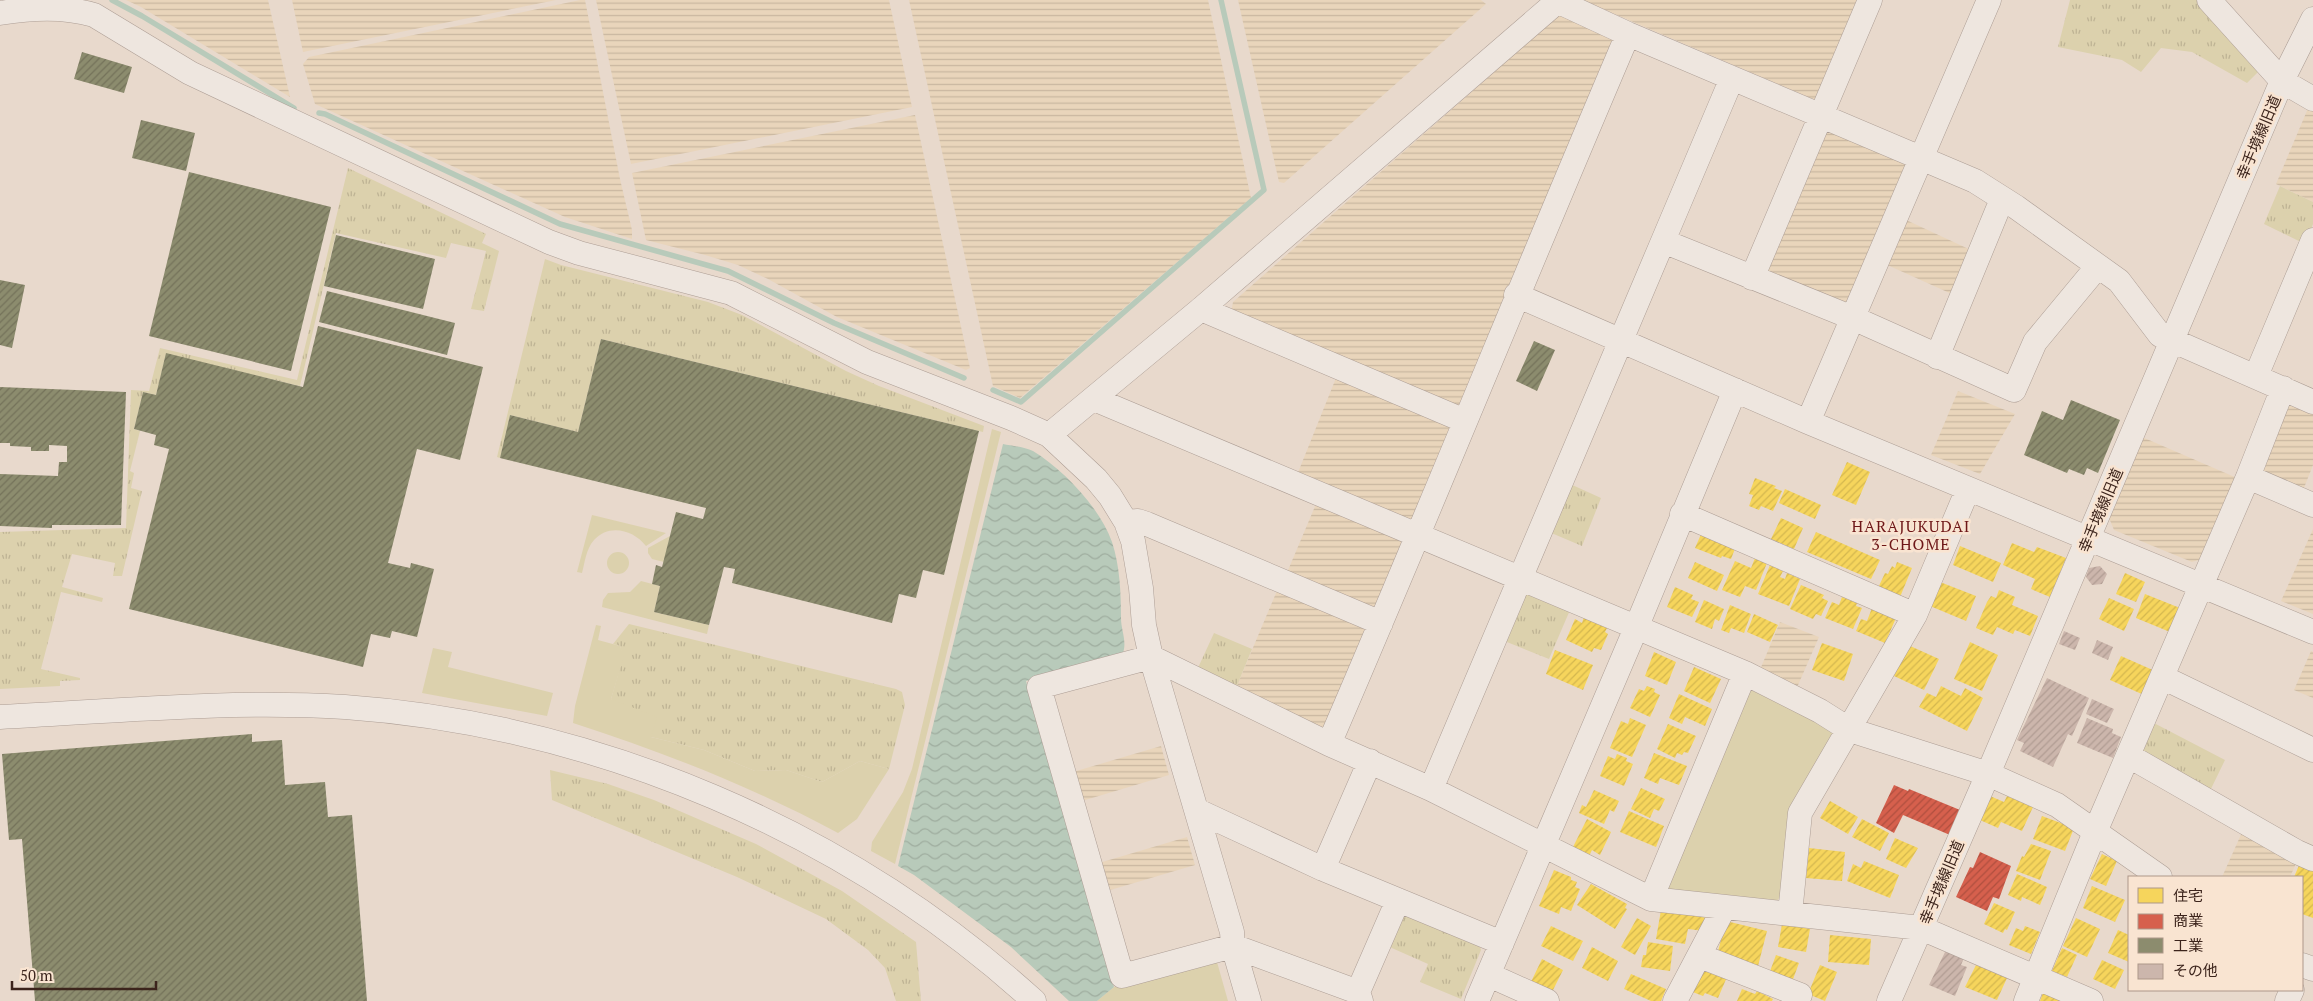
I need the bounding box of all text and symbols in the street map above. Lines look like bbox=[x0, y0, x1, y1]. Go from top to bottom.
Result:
street label: 幸手境線旧道 bbox=[2231, 92, 2285, 182]
street label: 幸手境線旧道 bbox=[2073, 465, 2127, 555]
district label: HARAJUKUDAI 3-CHOME bbox=[1851, 515, 1971, 555]
street label: 幸手境線旧道 bbox=[1914, 837, 1968, 927]
legend bbox=[2128, 876, 2303, 991]
text: 住宅 bbox=[2173, 885, 2203, 905]
text: 商業 bbox=[2173, 910, 2203, 930]
text: 工業 bbox=[2173, 935, 2203, 955]
scale bar bbox=[12, 958, 156, 990]
text: その他 bbox=[2173, 960, 2218, 980]
text: 50 m bbox=[20, 965, 53, 985]

